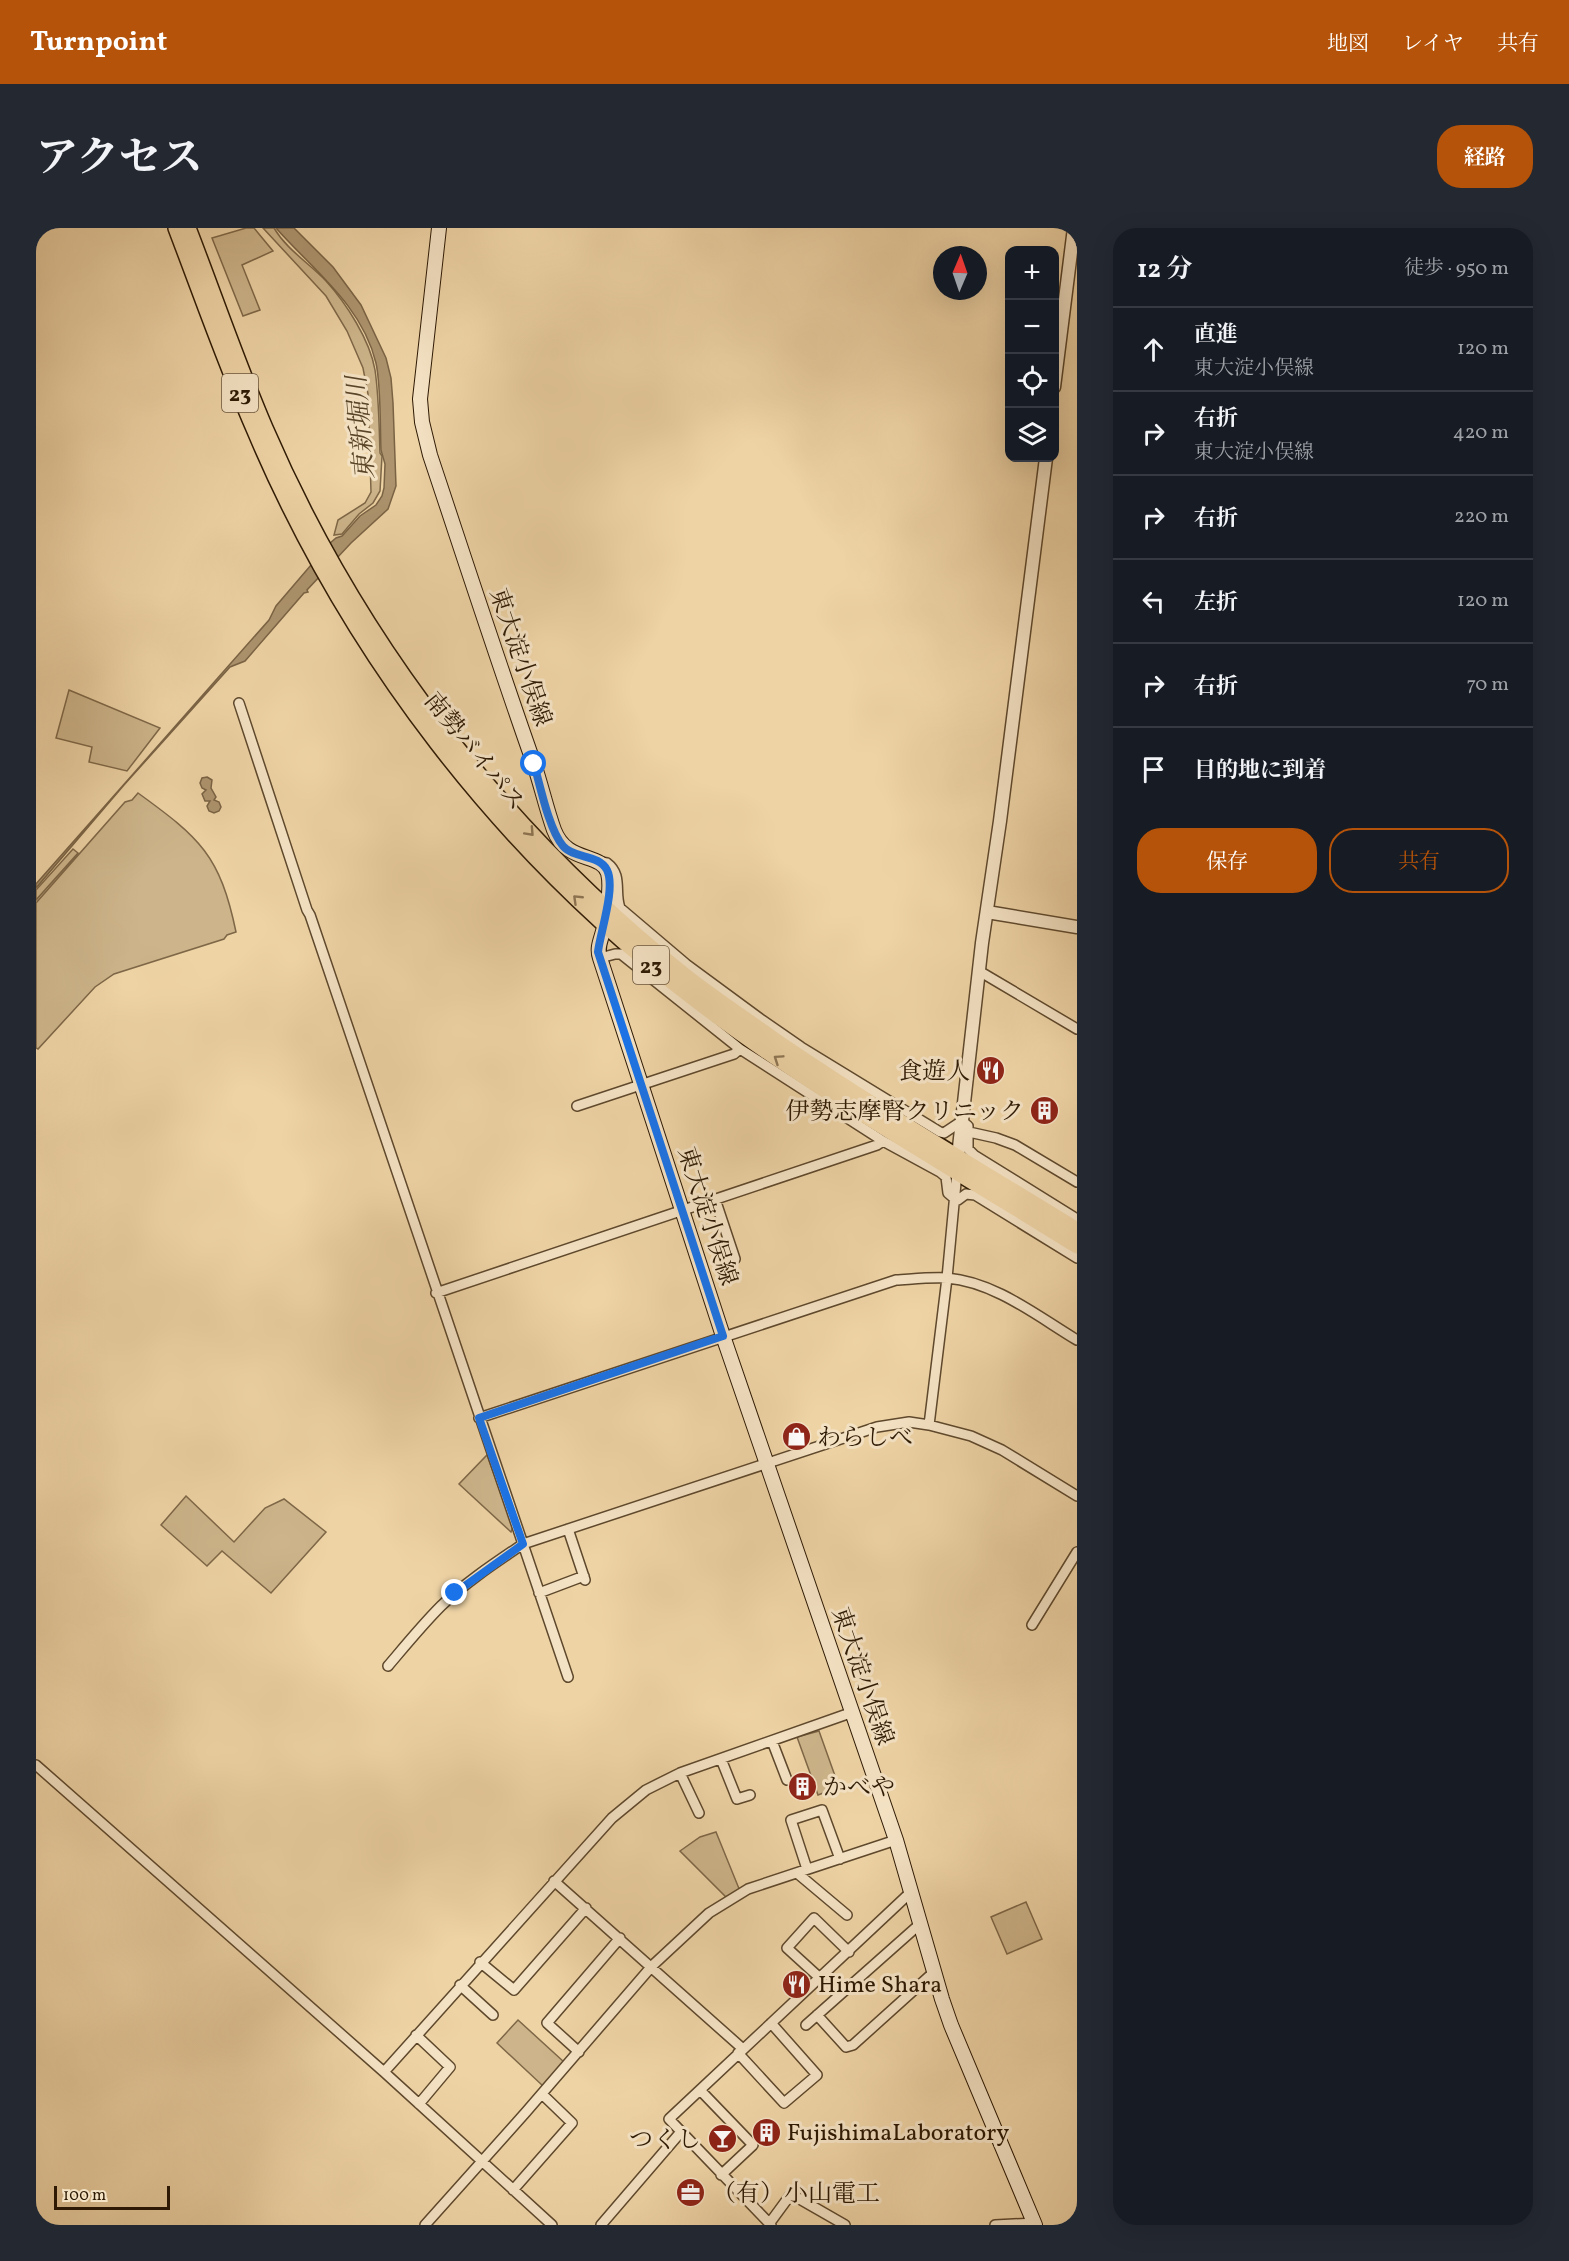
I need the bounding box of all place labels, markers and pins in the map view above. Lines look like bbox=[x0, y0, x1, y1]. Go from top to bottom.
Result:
restaurant icon: 食遊人 bbox=[975, 1055, 1007, 1087]
place label: 食遊人 bbox=[898, 1056, 970, 1090]
building icon: 伊勢志摩腎クリニック bbox=[1029, 1095, 1061, 1127]
place label: 伊勢志摩腎クリニック bbox=[785, 1096, 1024, 1130]
shop icon: わらしべ bbox=[780, 1421, 812, 1453]
place label: わらしべ bbox=[817, 1422, 913, 1456]
building icon: かべや bbox=[786, 1771, 818, 1803]
place label: かべや bbox=[823, 1772, 895, 1806]
restaurant icon: Hime Shara bbox=[781, 1968, 813, 2000]
place label: Hime Shara bbox=[818, 1969, 942, 2003]
building icon: FujishimaLaboratory bbox=[750, 2116, 782, 2148]
place label: FujishimaLaboratory bbox=[787, 2117, 1009, 2151]
bar icon: つくし bbox=[706, 2123, 738, 2155]
place label: つくし bbox=[629, 2124, 701, 2158]
office icon: （有）小山電工 bbox=[675, 2177, 707, 2209]
place label: （有）小山電工 bbox=[712, 2178, 880, 2212]

